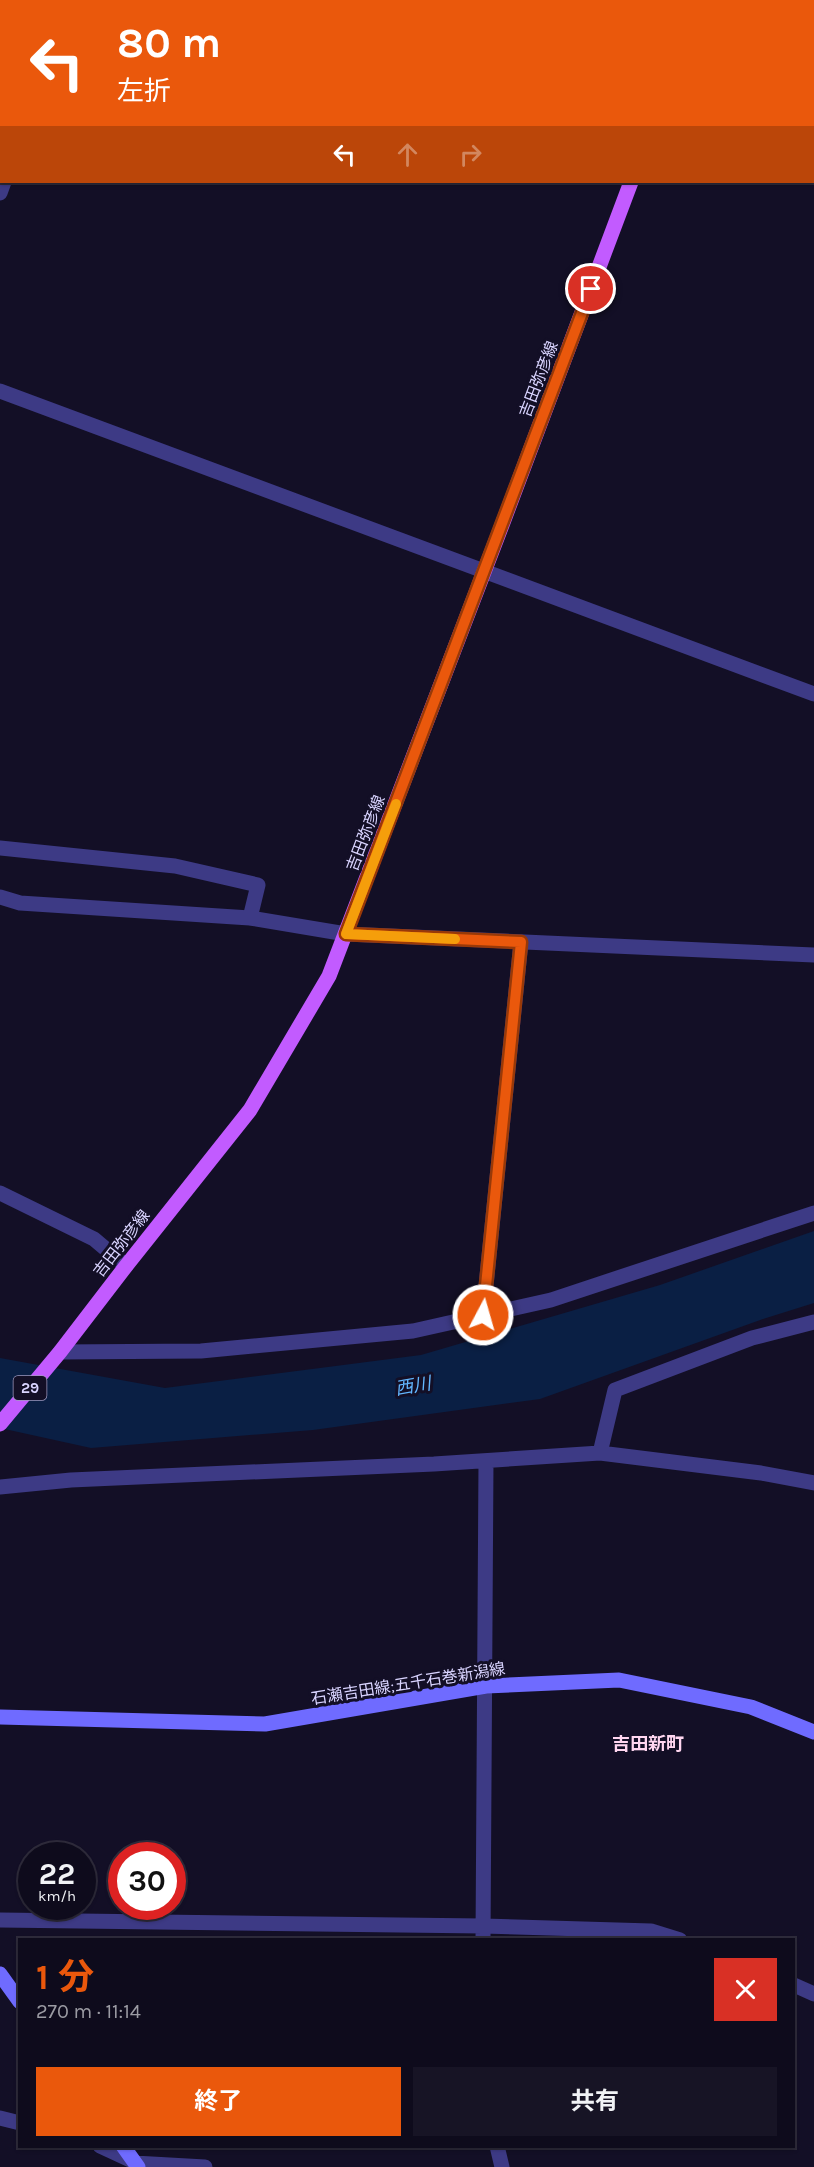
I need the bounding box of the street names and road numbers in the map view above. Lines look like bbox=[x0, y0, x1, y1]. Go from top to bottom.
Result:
street label: 吉田弥彦線 bbox=[515, 338, 562, 420]
street label: 吉田弥彦線 bbox=[342, 792, 389, 874]
street label: 吉田弥彦線 bbox=[89, 1206, 154, 1281]
road number: 29 bbox=[14, 1376, 46, 1400]
street label: 石瀬吉田線;五千石巻新潟線 bbox=[310, 1659, 506, 1708]

